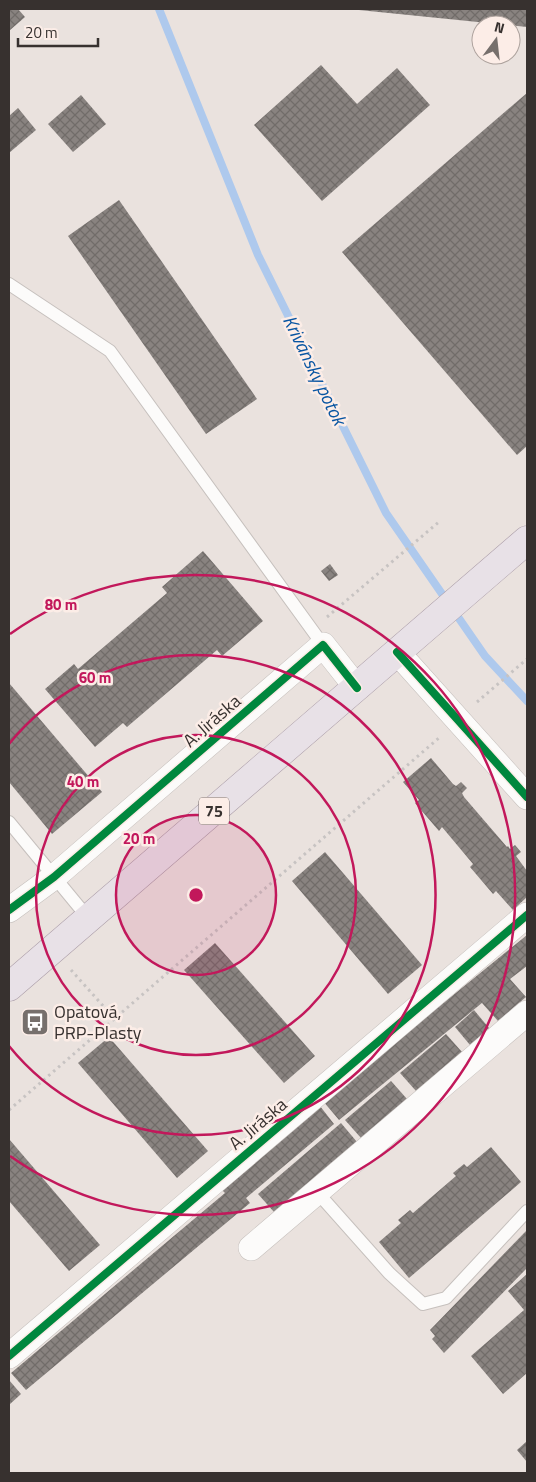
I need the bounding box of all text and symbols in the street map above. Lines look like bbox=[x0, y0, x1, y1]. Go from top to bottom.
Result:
scale bar bbox=[18, 15, 98, 47]
north arrow bbox=[471, 15, 521, 65]
text: N bbox=[492, 16, 507, 38]
text: 20 m bbox=[25, 21, 58, 44]
water label: Krivánsky potok bbox=[276, 310, 356, 432]
text: 80 m bbox=[45, 593, 77, 616]
text: 60 m bbox=[79, 666, 111, 689]
street label: A. Jiráska bbox=[177, 688, 247, 753]
text: 40 m bbox=[67, 770, 99, 793]
road number: 75 bbox=[199, 798, 229, 824]
text: 20 m bbox=[123, 827, 155, 850]
centre of rings bbox=[187, 886, 205, 904]
place label: Opatová, PRP-Plasty bbox=[54, 998, 142, 1046]
bus stop icon: Opatová, PRP-Plasty bbox=[20, 1007, 50, 1037]
street label: A. Jiráska bbox=[223, 1091, 293, 1156]

